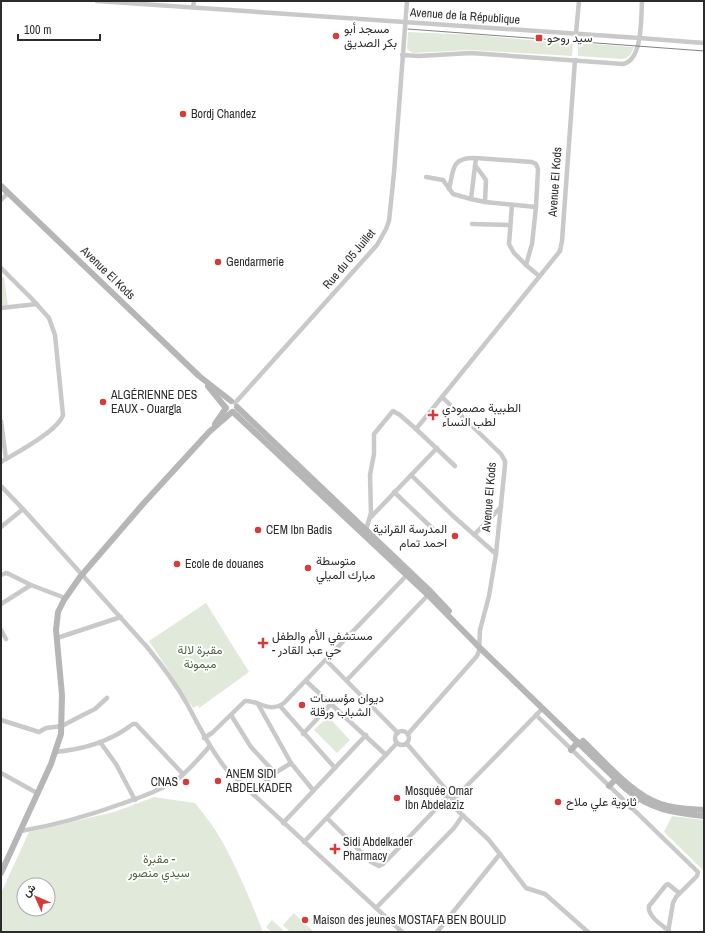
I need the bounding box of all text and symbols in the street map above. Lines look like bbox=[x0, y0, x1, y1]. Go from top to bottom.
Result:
street label: Avenue de la République bbox=[408, 4, 521, 28]
scale bar bbox=[18, 16, 100, 42]
place label: مسجد أبو بكر الصديق bbox=[344, 21, 397, 51]
text: 100 m bbox=[24, 22, 51, 38]
place label: سيد روحو bbox=[547, 30, 593, 46]
marker: مسجد أبو بكر الصديق bbox=[331, 31, 341, 41]
marker: سيد روحو bbox=[534, 33, 544, 43]
place label: Bordj Chandez bbox=[191, 106, 256, 122]
marker: Bordj Chandez bbox=[178, 109, 188, 119]
street label: Avenue El Kods bbox=[545, 147, 565, 218]
street label: Rue du 05 Juillet bbox=[319, 225, 379, 292]
street label: Avenue El Kods bbox=[77, 242, 139, 303]
place label: Gendarmerie bbox=[226, 254, 284, 270]
marker: Gendarmerie bbox=[213, 257, 223, 267]
place label: ALGÉRIENNE DES EAUX - Ouargla bbox=[110, 387, 198, 417]
marker: ALGÉRIENNE DES EAUX - Ouargla bbox=[98, 397, 108, 407]
place label: الطبيبة مصمودي لطب النساء bbox=[442, 400, 521, 430]
marker: الطبيبة مصمودي لطب النساء bbox=[427, 409, 439, 421]
street label: Avenue El Kods bbox=[478, 461, 500, 533]
place label: المدرسة القرانية احمد تمام bbox=[373, 521, 447, 551]
place label: CEM Ibn Badis bbox=[266, 522, 332, 538]
marker: CEM Ibn Badis bbox=[253, 525, 263, 535]
marker: المدرسة القرانية احمد تمام bbox=[450, 531, 460, 541]
place label: متوسطة مبارك الميلي bbox=[316, 553, 375, 585]
place label: Ecole de douanes bbox=[185, 556, 264, 572]
marker: Ecole de douanes bbox=[172, 559, 182, 569]
marker: متوسطة مبارك الميلي bbox=[303, 563, 313, 573]
place label: مستشفي الأم والطفل - حي عبد القادر bbox=[272, 628, 373, 660]
marker: مستشفي الأم والطفل - حي عبد القادر bbox=[257, 637, 269, 649]
park label: مقبرة لالة ميمونة bbox=[177, 642, 223, 672]
place label: ديوان مؤسسات الشباب ورقلة bbox=[310, 690, 384, 720]
marker: ديوان مؤسسات الشباب ورقلة bbox=[297, 700, 307, 710]
place label: ANEM SIDI ABDELKADER bbox=[225, 766, 292, 796]
place label: CNAS bbox=[151, 774, 178, 790]
marker: ANEM SIDI ABDELKADER bbox=[213, 776, 223, 786]
marker: CNAS bbox=[181, 777, 191, 787]
place label: Mosquée Omar Ibn Abdelaziz bbox=[405, 783, 474, 813]
marker: Mosquée Omar Ibn Abdelaziz bbox=[392, 793, 402, 803]
place label: ثانوية علي ملاح bbox=[566, 794, 637, 812]
marker: ثانوية علي ملاح bbox=[553, 797, 563, 807]
place label: Sidi Abdelkader Pharmacy bbox=[343, 834, 413, 864]
marker: Sidi Abdelkader Pharmacy bbox=[330, 844, 340, 854]
park label: مقبرة - سيدي منصور bbox=[127, 851, 190, 883]
north arrow bbox=[16, 877, 56, 917]
text: ش bbox=[19, 880, 39, 900]
place label: Maison des jeunes MOSTAFA BEN BOULID bbox=[313, 912, 506, 928]
marker: Maison des jeunes MOSTAFA BEN BOULID bbox=[300, 915, 310, 925]

